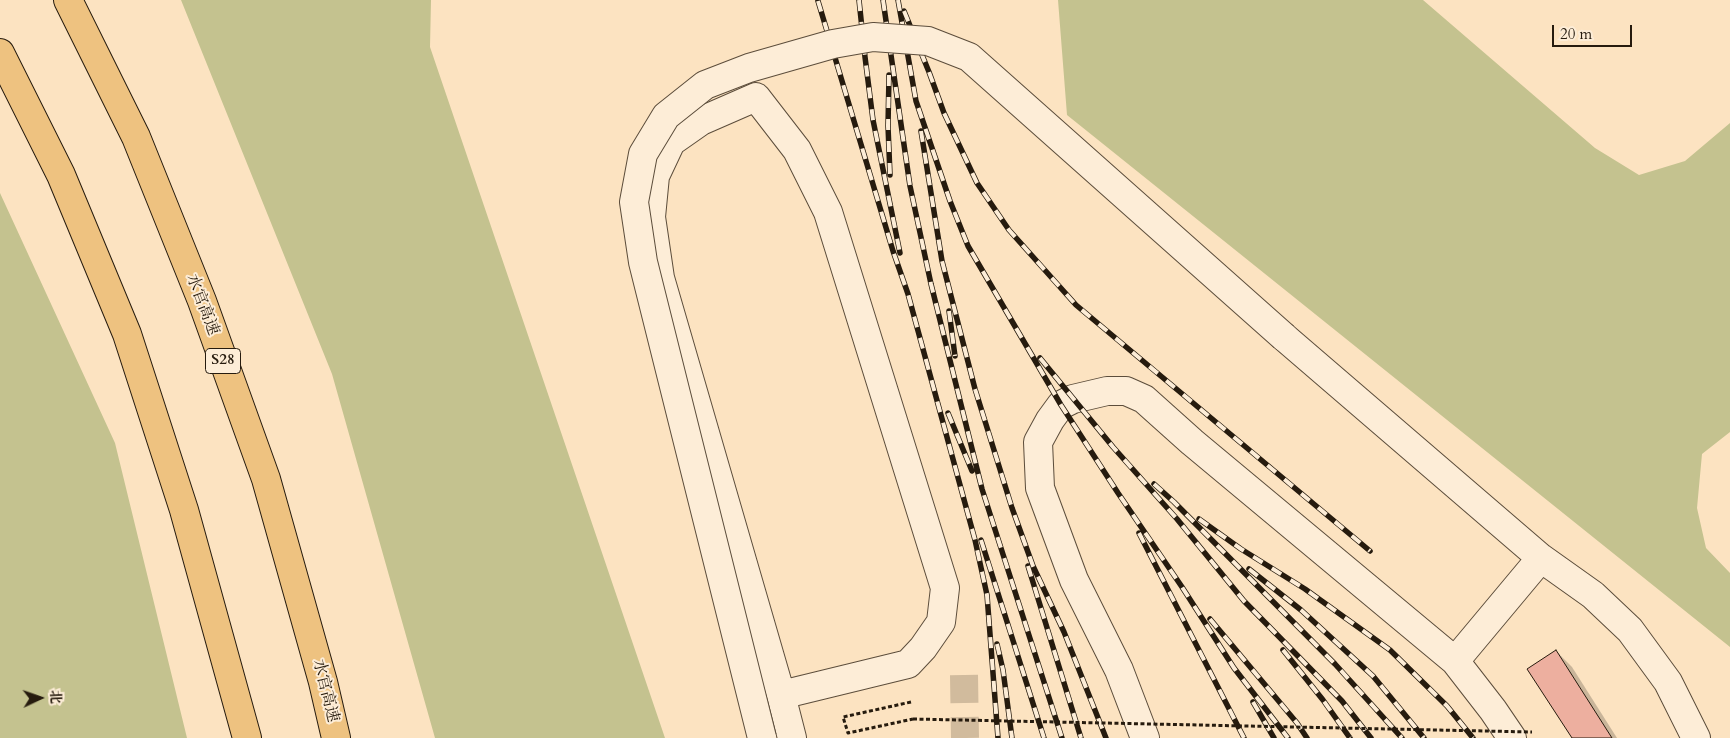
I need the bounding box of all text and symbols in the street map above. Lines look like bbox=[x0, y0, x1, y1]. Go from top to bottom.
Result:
scale bar bbox=[1555, 15, 1635, 47]
text: 20 m bbox=[1560, 24, 1592, 44]
street label: 水官高速 bbox=[182, 272, 222, 338]
road number: S28 bbox=[206, 348, 240, 374]
street label: 水官高速 bbox=[308, 658, 342, 724]
north arrow bbox=[15, 673, 65, 723]
text: 北 bbox=[46, 690, 65, 705]

